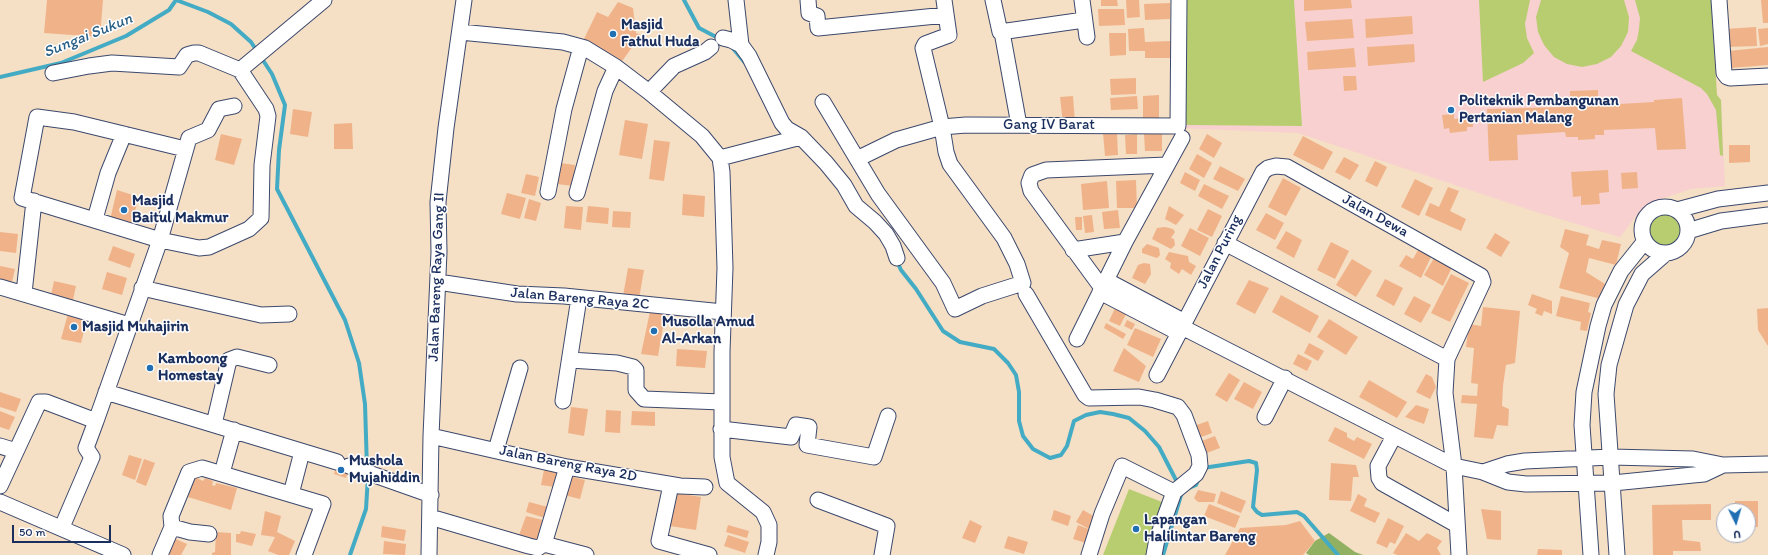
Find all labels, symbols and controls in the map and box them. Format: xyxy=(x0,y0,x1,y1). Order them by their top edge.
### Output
water label: Sungai Sukun xyxy=(41,10,135,62)
place label: Masjid Fathul Huda xyxy=(621,16,699,51)
marker: Masjid Fathul Huda xyxy=(608,29,618,39)
place label: Politeknik Pembangunan Pertanian Malang xyxy=(1459,92,1619,127)
marker: Politeknik Pembangunan Pertanian Malang xyxy=(1446,105,1456,115)
street label: Gang IV Barat xyxy=(1003,116,1095,134)
street label: Jalan Dewa xyxy=(1339,191,1411,241)
place label: Masjid Baitul Makmur xyxy=(132,192,229,227)
street label: Jalan Bareng Raya Gang II xyxy=(425,192,449,362)
marker: Masjid Baitul Makmur xyxy=(119,205,129,215)
street label: Jalan Puring xyxy=(1194,212,1246,292)
street label: Jalan Bareng Raya 2C xyxy=(510,284,650,314)
place label: Musolla Amud Al-Arkan xyxy=(662,313,755,348)
place label: Masjid Muhajirin xyxy=(82,318,189,336)
marker: Masjid Muhajirin xyxy=(69,322,79,332)
marker: Musolla Amud Al-Arkan xyxy=(649,326,659,336)
place label: Kamboong Homestay xyxy=(158,350,227,385)
marker: Kamboong Homestay xyxy=(145,363,155,373)
street label: Jalan Bareng Raya 2D xyxy=(498,442,638,486)
place label: Mushola Mujahiddin xyxy=(349,452,420,487)
marker: Mushola Mujahiddin xyxy=(336,465,346,475)
north arrow xyxy=(1716,503,1756,543)
place label: Lapangan Halilintar Bareng xyxy=(1144,511,1256,546)
scale bar xyxy=(14,517,113,543)
marker: Lapangan Halilintar Bareng xyxy=(1131,524,1141,534)
text: 50 m xyxy=(19,525,45,539)
text: U xyxy=(1733,528,1741,541)

